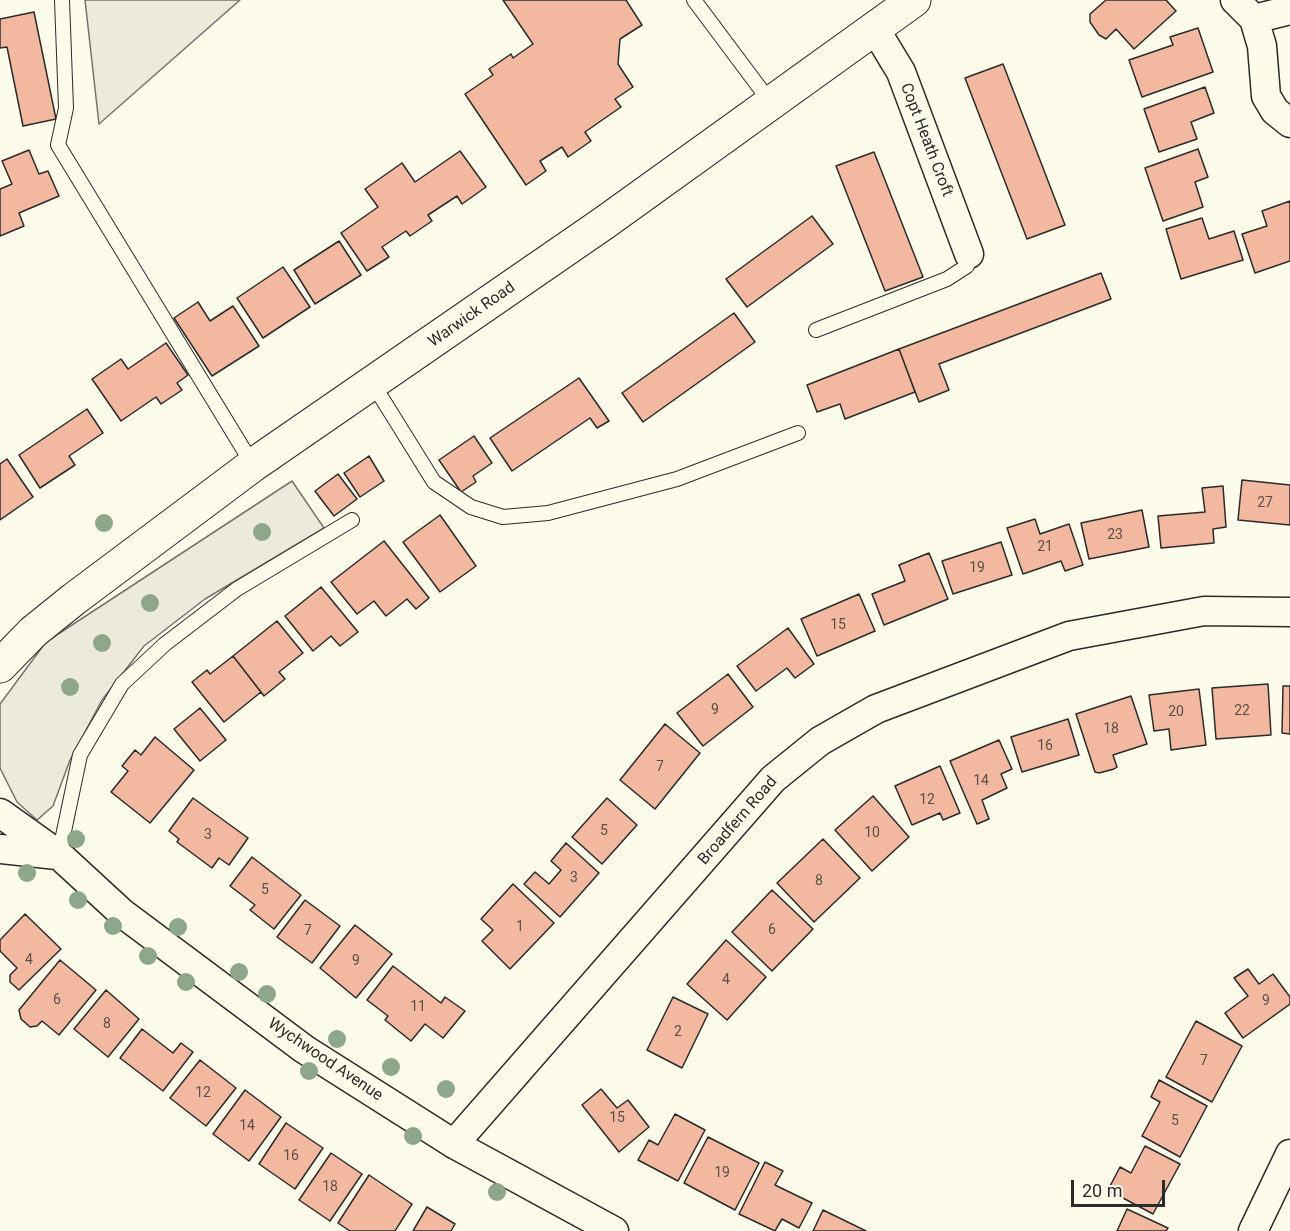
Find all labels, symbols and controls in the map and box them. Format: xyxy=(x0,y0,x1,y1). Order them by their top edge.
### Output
street label: Copt Heath Croft xyxy=(896,81,956,199)
street label: Warwick Road xyxy=(425,278,519,352)
house number: 27 xyxy=(1257,495,1273,511)
house number: 23 xyxy=(1107,527,1123,543)
house number: 21 xyxy=(1037,539,1053,555)
house number: 19 xyxy=(969,560,985,576)
house number: 15 xyxy=(830,617,846,633)
house number: 9 xyxy=(711,702,719,718)
house number: 22 xyxy=(1234,703,1250,719)
house number: 20 xyxy=(1168,704,1184,720)
house number: 18 xyxy=(1103,721,1119,737)
house number: 16 xyxy=(1037,738,1053,754)
house number: 7 xyxy=(656,759,664,775)
street label: Broadfern Road xyxy=(694,773,782,869)
house number: 14 xyxy=(973,773,989,789)
house number: 12 xyxy=(919,792,935,808)
house number: 5 xyxy=(600,823,608,839)
house number: 10 xyxy=(864,825,880,841)
house number: 3 xyxy=(204,827,212,843)
house number: 3 xyxy=(570,870,578,886)
house number: 8 xyxy=(815,873,823,889)
house number: 5 xyxy=(261,882,269,898)
house number: 1 xyxy=(516,919,524,935)
house number: 6 xyxy=(768,922,776,938)
house number: 7 xyxy=(304,923,312,939)
house number: 4 xyxy=(25,952,33,968)
house number: 9 xyxy=(352,953,360,969)
house number: 4 xyxy=(722,972,730,988)
house number: 6 xyxy=(53,992,61,1008)
house number: 9 xyxy=(1262,993,1270,1009)
house number: 11 xyxy=(410,999,426,1015)
street label: Wychwood Avenue xyxy=(264,1014,386,1106)
house number: 8 xyxy=(103,1016,111,1032)
house number: 2 xyxy=(674,1024,682,1040)
house number: 7 xyxy=(1200,1053,1208,1069)
house number: 12 xyxy=(195,1085,211,1101)
house number: 15 xyxy=(609,1110,625,1126)
house number: 5 xyxy=(1171,1113,1179,1129)
house number: 14 xyxy=(239,1118,255,1134)
house number: 16 xyxy=(283,1148,299,1164)
house number: 19 xyxy=(714,1165,730,1181)
scale bar xyxy=(1074,1168,1168,1206)
house number: 18 xyxy=(322,1179,338,1195)
text: 20 m xyxy=(1082,1180,1122,1201)

